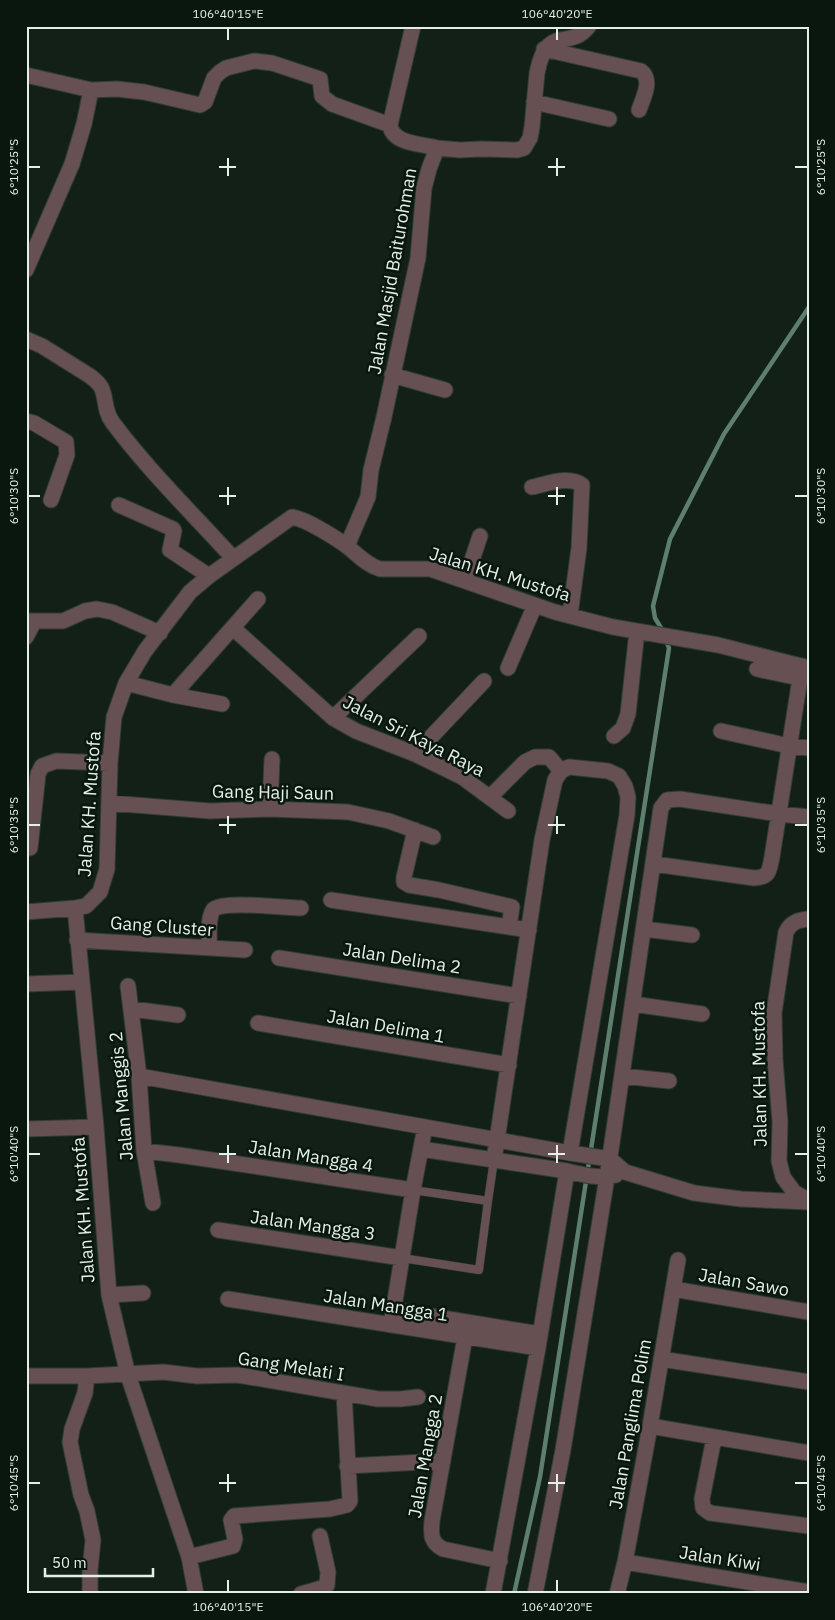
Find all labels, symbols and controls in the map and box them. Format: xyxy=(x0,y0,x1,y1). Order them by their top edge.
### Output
text: 106°40'15"E xyxy=(193,6,263,21)
text: 106°40'20"E xyxy=(522,6,592,21)
text: 6°10'25"S xyxy=(6,139,21,195)
text: 6°10'25"S xyxy=(813,139,828,195)
street label: Jalan Masjid Baiturohman xyxy=(363,166,421,376)
text: 6°10'30"S xyxy=(6,468,21,524)
text: 6°10'30"S xyxy=(813,468,828,524)
street label: Jalan KH. Mustofa xyxy=(427,542,574,606)
street label: Jalan Sri Kaya Raya xyxy=(339,690,489,782)
street label: Jalan KH. Mustofa xyxy=(72,730,106,878)
street label: Gang Haji Saun xyxy=(212,779,334,805)
text: 6°10'35"S xyxy=(6,797,21,853)
text: 6°10'35"S xyxy=(813,797,828,853)
street label: Gang Cluster xyxy=(109,911,215,941)
street label: Jalan Delima 2 xyxy=(341,937,463,979)
street label: Jalan KH. Mustofa xyxy=(746,1000,772,1147)
street label: Jalan Delima 1 xyxy=(325,1004,447,1048)
street label: Jalan Manggis 2 xyxy=(104,1030,138,1162)
text: 6°10'40"S xyxy=(6,1126,21,1182)
text: 6°10'40"S xyxy=(813,1126,828,1182)
street label: Jalan Mangga 4 xyxy=(247,1135,375,1177)
street label: Jalan KH. Mustofa xyxy=(66,1136,100,1284)
street label: Jalan Mangga 3 xyxy=(249,1205,377,1245)
street label: Jalan Sawo xyxy=(697,1263,791,1301)
street label: Jalan Mangga 1 xyxy=(322,1284,450,1326)
street label: Jalan Panglima Polim xyxy=(604,1337,656,1511)
street label: Gang Melati I xyxy=(236,1346,346,1386)
street label: Jalan Mangga 2 xyxy=(403,1392,447,1520)
text: 6°10'45"S xyxy=(6,1455,21,1511)
text: 6°10'45"S xyxy=(813,1455,828,1511)
street label: Jalan Kiwi xyxy=(678,1540,762,1576)
scale bar xyxy=(45,1545,152,1577)
text: 50 m xyxy=(52,1553,87,1572)
text: 106°40'15"E xyxy=(193,1599,263,1614)
text: 106°40'20"E xyxy=(522,1599,592,1614)

